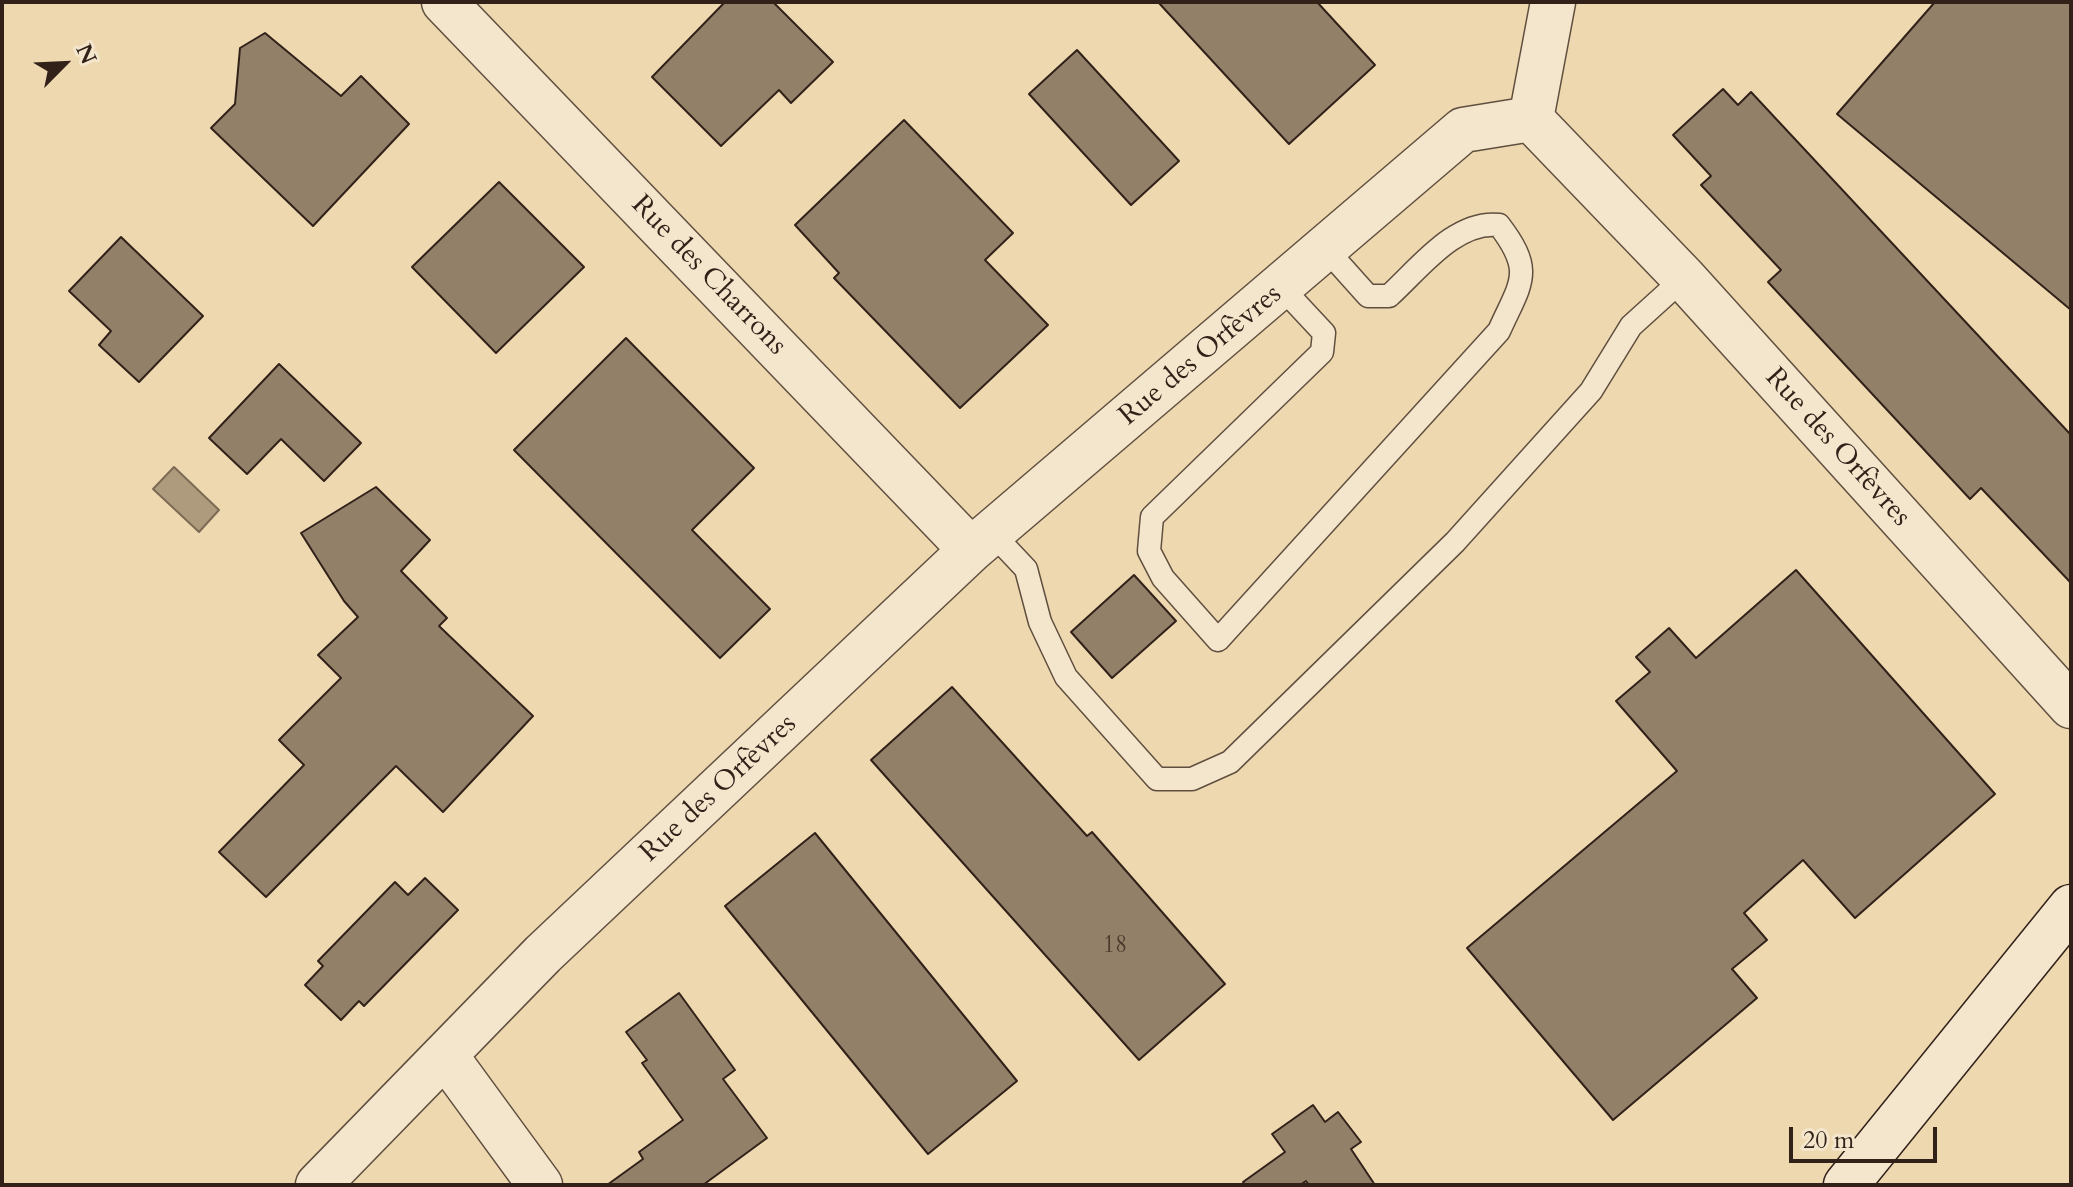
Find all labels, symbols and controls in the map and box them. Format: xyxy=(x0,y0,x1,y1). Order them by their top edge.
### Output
north arrow xyxy=(24,24,104,104)
text: N xyxy=(68,39,104,69)
street label: Rue des Charrons xyxy=(623,189,793,363)
street label: Rue des Orfèvres xyxy=(1113,278,1289,434)
street label: Rue des Orfèvres xyxy=(1757,362,1917,534)
street label: Rue des Orfèvres xyxy=(634,708,804,870)
house number: 18 xyxy=(1103,932,1127,960)
scale bar xyxy=(1793,1111,1941,1161)
text: 20 m xyxy=(1803,1124,1854,1157)

